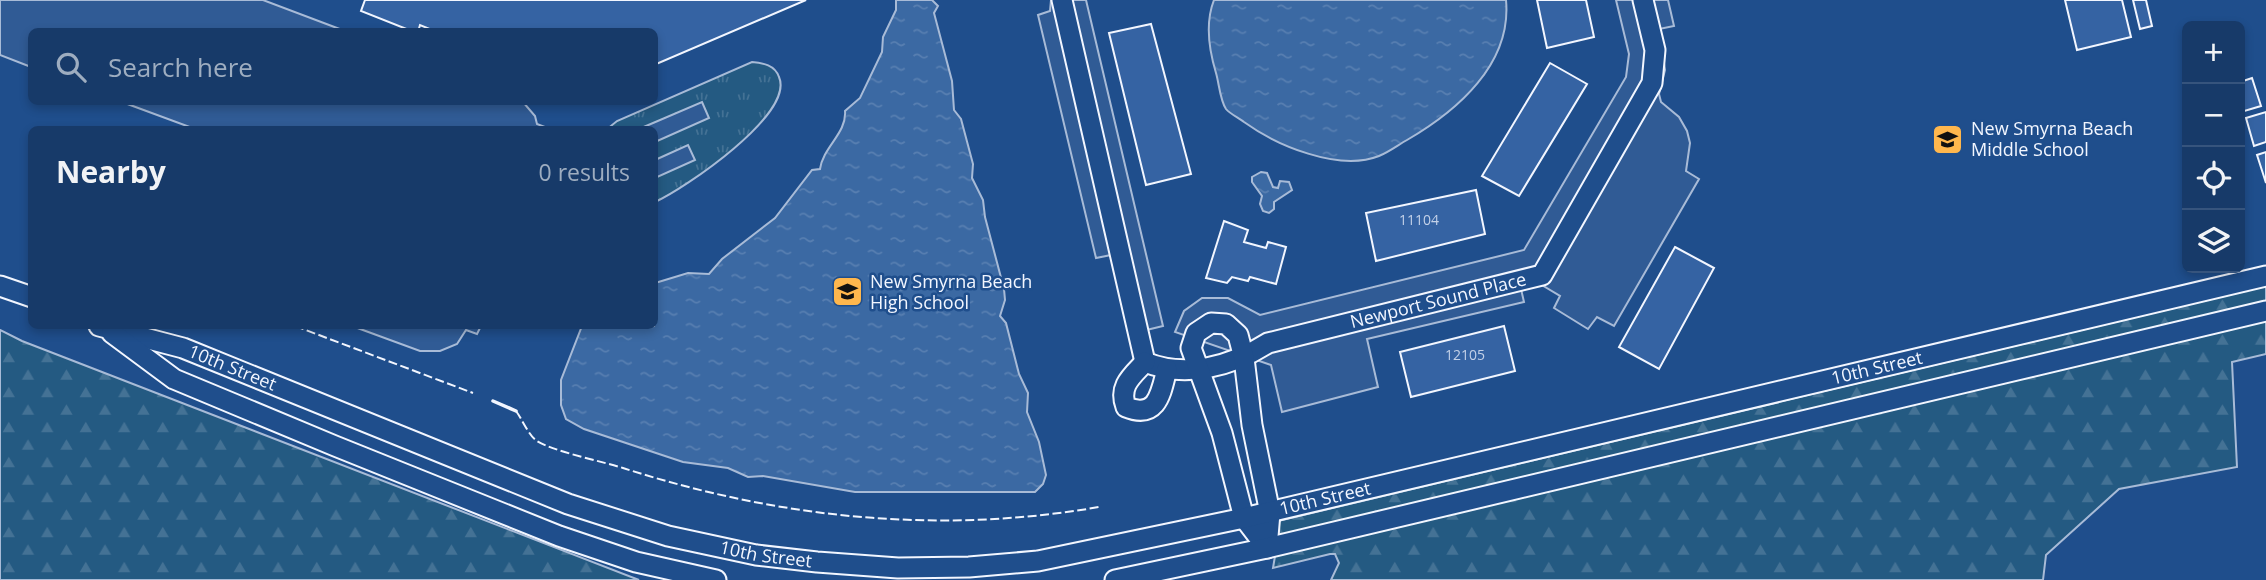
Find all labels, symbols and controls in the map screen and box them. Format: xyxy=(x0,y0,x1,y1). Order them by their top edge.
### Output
map controls xyxy=(2182,21,2245,273)
button: + xyxy=(2182,21,2245,84)
search box xyxy=(28,28,658,105)
icon: search xyxy=(52,48,90,86)
text: Search here xyxy=(108,49,253,85)
button: − xyxy=(2182,84,2245,147)
place label: New Smyrna Beach Middle School xyxy=(1971,116,2133,161)
school or university icon: New Smyrna Beach Middle School xyxy=(1931,122,1965,156)
button: locate xyxy=(2182,147,2245,210)
text: Nearby xyxy=(56,151,166,192)
text: 0 results xyxy=(539,156,630,188)
house number: 11104 xyxy=(1399,210,1439,229)
button: layers xyxy=(2182,210,2245,273)
street label: Newport Sound Place xyxy=(1347,266,1528,333)
place label: New Smyrna Beach High School xyxy=(870,269,1032,314)
school or university icon: New Smyrna Beach High School xyxy=(830,275,864,309)
street label: 10th Street xyxy=(185,338,280,396)
house number: 12105 xyxy=(1445,345,1485,364)
street label: 10th Street xyxy=(1829,345,1925,390)
street label: 10th Street xyxy=(1277,475,1373,520)
street label: 10th Street xyxy=(718,535,813,572)

